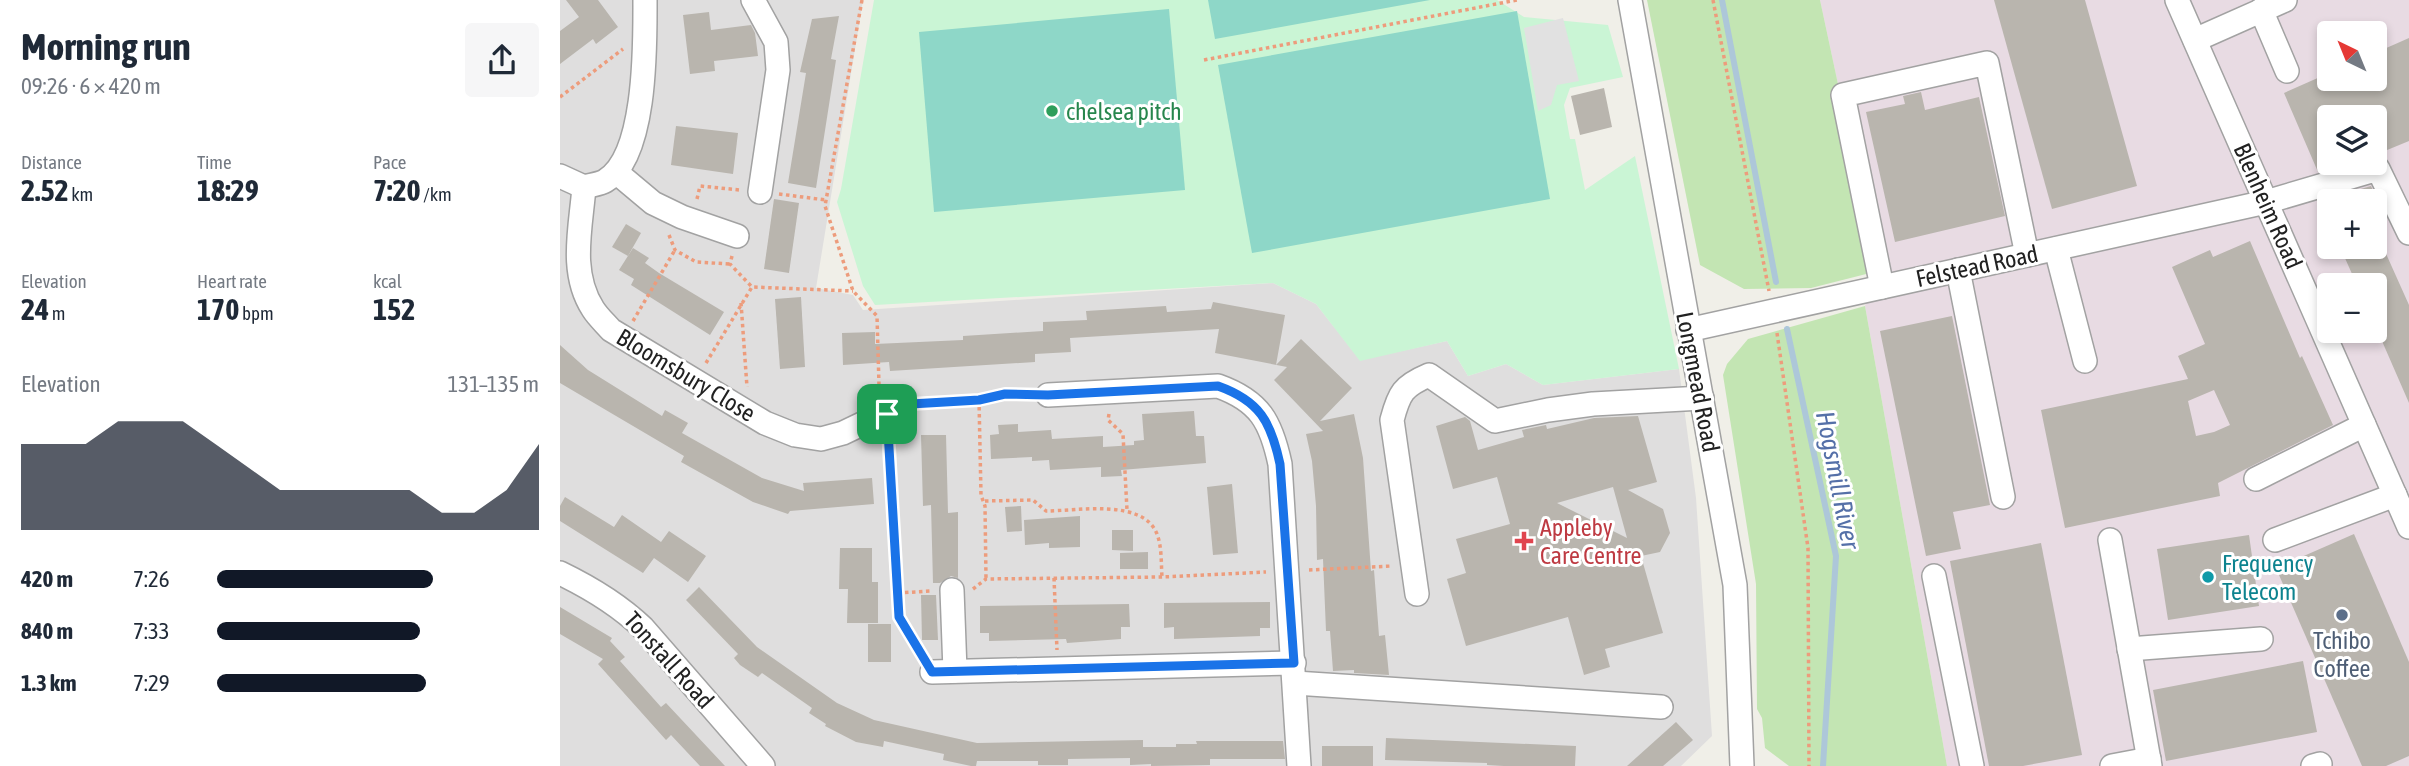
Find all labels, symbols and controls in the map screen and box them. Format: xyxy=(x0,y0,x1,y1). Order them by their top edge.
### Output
north arrow xyxy=(2317,21,2387,91)
map controls xyxy=(2317,21,2387,343)
button: share xyxy=(465,23,539,97)
text: Morning run xyxy=(21,25,191,68)
text: 09:26 · 6 × 420 m xyxy=(21,73,161,99)
place label: chelsea pitch xyxy=(1066,98,1182,125)
marker: chelsea pitch xyxy=(1044,103,1060,119)
button: layers xyxy=(2317,105,2387,175)
street label: Blenheim Road xyxy=(2228,139,2308,273)
text: Distance xyxy=(21,151,82,173)
text: Time xyxy=(197,151,232,173)
text: Pace xyxy=(373,151,406,173)
text: 2.52 xyxy=(21,173,69,207)
text: 18:29 xyxy=(197,173,259,207)
text: 7:20 xyxy=(373,173,421,207)
text: km xyxy=(69,183,93,205)
text: /km xyxy=(421,183,452,205)
button: + xyxy=(2317,189,2387,259)
street label: Felstead Road xyxy=(1913,240,2041,292)
text: Elevation xyxy=(21,270,87,292)
text: Heart rate xyxy=(197,270,267,292)
text: kcal xyxy=(373,270,402,292)
button: − xyxy=(2317,273,2387,343)
text: 24 xyxy=(21,292,49,326)
text: 170 xyxy=(197,292,239,326)
text: 152 xyxy=(373,292,415,326)
text: m xyxy=(49,302,66,324)
text: bpm xyxy=(239,302,274,324)
street label: Longmead Road xyxy=(1671,310,1725,454)
street label: Bloomsbury Close xyxy=(612,323,760,427)
text: Elevation xyxy=(21,371,101,397)
text: 131–135 m xyxy=(448,371,539,397)
pin xyxy=(857,384,917,444)
icon: arrive xyxy=(868,395,906,433)
water label: Hogsmill River xyxy=(1810,409,1866,553)
place label: Appleby Care Centre xyxy=(1540,514,1641,569)
marker: Appleby Care Centre xyxy=(1514,531,1534,551)
place label: Frequency Telecom xyxy=(2222,550,2313,605)
text: 420 m xyxy=(21,566,73,592)
text: 7:26 xyxy=(133,566,170,592)
marker: Frequency Telecom xyxy=(2200,569,2216,585)
street label: Tonstall Road xyxy=(619,606,719,714)
marker: Tchibo Coffee xyxy=(2334,607,2350,623)
text: 840 m xyxy=(21,618,73,644)
text: 7:33 xyxy=(133,618,170,644)
place label: Tchibo Coffee xyxy=(2313,627,2371,682)
text: 1.3 km xyxy=(21,670,77,696)
text: 7:29 xyxy=(133,670,170,696)

